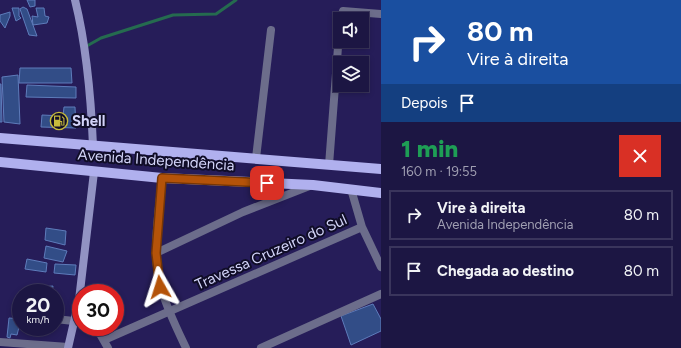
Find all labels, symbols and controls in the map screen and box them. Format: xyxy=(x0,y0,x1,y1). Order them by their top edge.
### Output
map controls xyxy=(333,12,369,92)
button: sound xyxy=(333,12,369,48)
text: 80 m xyxy=(467,14,533,48)
icon: right xyxy=(401,16,453,68)
text: Vire à direita xyxy=(467,48,568,70)
button: layers xyxy=(333,56,369,92)
icon: arrive xyxy=(456,92,478,114)
text: Depois xyxy=(401,94,448,112)
fuel station icon: Shell xyxy=(49,111,69,131)
place label: Shell xyxy=(72,112,105,130)
text: 1 min xyxy=(401,134,458,163)
button: close xyxy=(619,135,661,177)
street label: Avenida Independência xyxy=(77,146,235,174)
text: 160 m · 19:55 xyxy=(401,164,477,179)
pin xyxy=(250,166,284,200)
icon: arrive xyxy=(256,172,278,194)
text: Vire à direita xyxy=(437,199,526,217)
icon: right xyxy=(403,204,425,226)
text: 80 m xyxy=(624,206,659,224)
street label: Travessa Cruzeiro do Sul xyxy=(192,210,350,294)
text: Avenida Independência xyxy=(437,217,573,232)
icon: arrive xyxy=(403,260,425,282)
text: Chegada ao destino xyxy=(437,262,574,280)
text: 80 m xyxy=(624,262,659,280)
position arrow xyxy=(139,266,181,308)
speed limit sign: 30 xyxy=(72,284,124,336)
text: 20 xyxy=(26,293,50,317)
text: km/h xyxy=(27,313,49,326)

